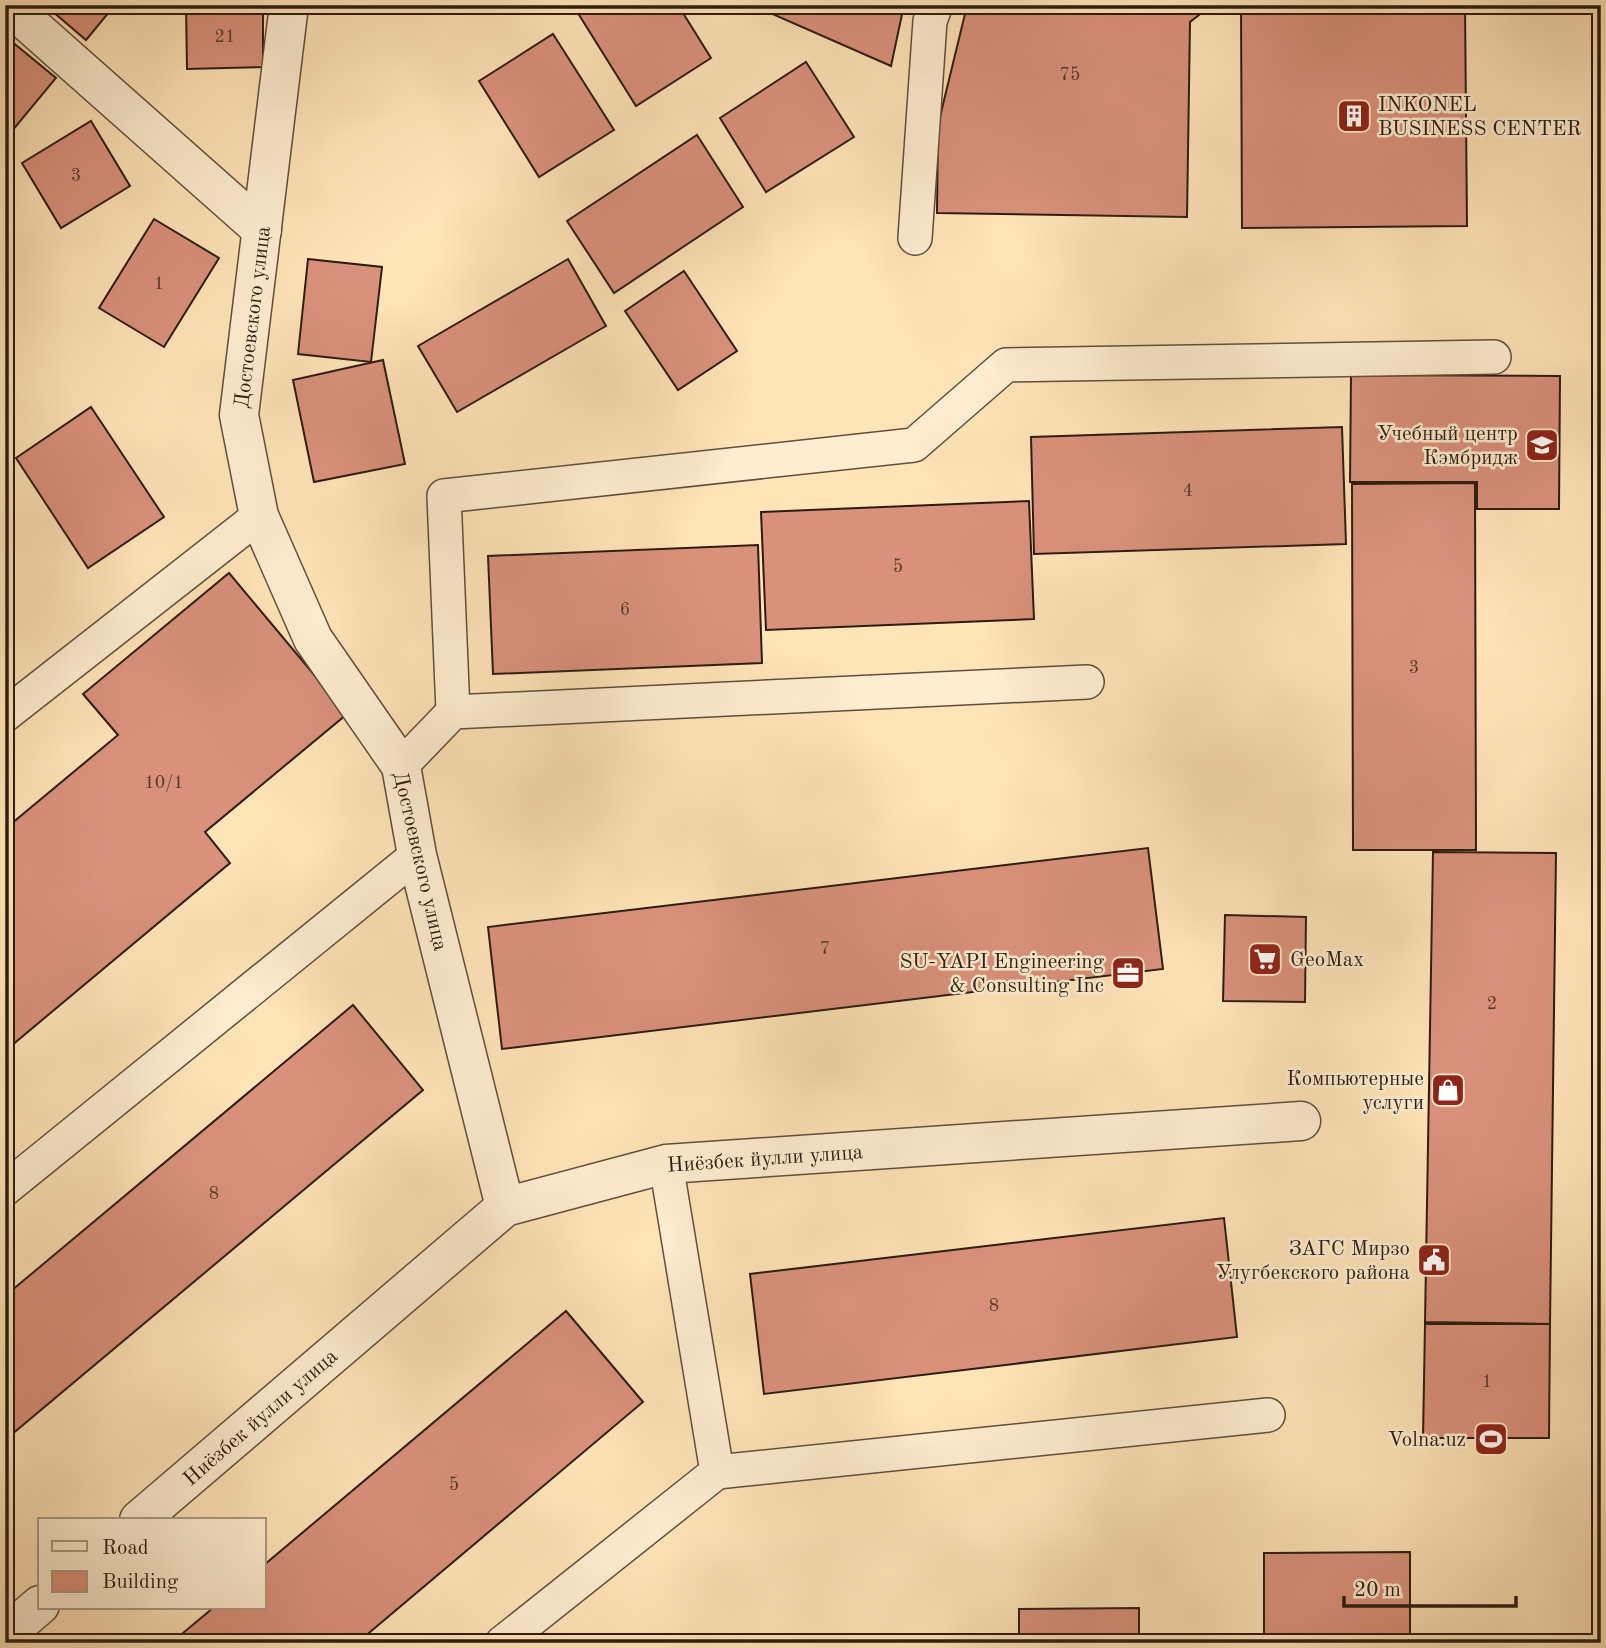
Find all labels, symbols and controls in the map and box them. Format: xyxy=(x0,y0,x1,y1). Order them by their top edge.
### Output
house number: 21 xyxy=(215,28,235,46)
house number: 75 xyxy=(1060,66,1080,84)
place label: INKONEL BUSINESS CENTER xyxy=(1378,95,1582,140)
building icon: INKONEL BUSINESS CENTER xyxy=(1335,97,1373,135)
house number: 3 xyxy=(71,167,81,185)
street label: Достоевского улица xyxy=(232,225,275,409)
house number: 1 xyxy=(154,275,164,293)
place label: Учебный центр Кэмбридж xyxy=(1377,424,1518,469)
school or university icon: Учебный центр Кэмбридж xyxy=(1523,426,1561,464)
house number: 4 xyxy=(1183,482,1193,500)
house number: 5 xyxy=(893,558,903,576)
house number: 6 xyxy=(620,601,630,619)
house number: 3 xyxy=(1409,659,1419,677)
street label: Достоевского улица xyxy=(389,770,450,953)
house number: 10/1 xyxy=(144,774,184,792)
house number: 7 xyxy=(820,940,830,958)
supermarket icon: GeoMax xyxy=(1246,940,1284,978)
place label: GeoMax xyxy=(1290,950,1364,971)
place label: SU-YAPI Engineering & Consulting Inc xyxy=(899,952,1105,997)
office icon: SU-YAPI Engineering & Consulting Inc xyxy=(1109,954,1147,992)
house number: 2 xyxy=(1487,995,1497,1013)
place label: Компьютерные услуги xyxy=(1287,1069,1424,1114)
shop icon: Компьютерные услуги xyxy=(1429,1071,1467,1109)
street label: Ниёзбек йулли улица xyxy=(666,1142,864,1177)
house number: 8 xyxy=(209,1185,219,1203)
place label: ЗАГС Мирзо Улугбекского района xyxy=(1216,1239,1410,1284)
public building icon: ЗАГС Мирзо Улугбекского района xyxy=(1415,1241,1453,1279)
house number: 8 xyxy=(989,1297,999,1315)
street label: Ниёзбек йулли улица xyxy=(180,1346,342,1490)
house number: 1 xyxy=(1482,1373,1492,1391)
sports icon: Volna.uz xyxy=(1472,1420,1510,1458)
place label: Volna.uz xyxy=(1388,1430,1466,1451)
house number: 5 xyxy=(449,1476,459,1494)
legend xyxy=(38,1518,266,1610)
text: Road xyxy=(102,1538,149,1559)
scale bar xyxy=(1344,1564,1515,1608)
text: Building xyxy=(102,1572,179,1593)
text: 20 m xyxy=(1354,1580,1401,1601)

